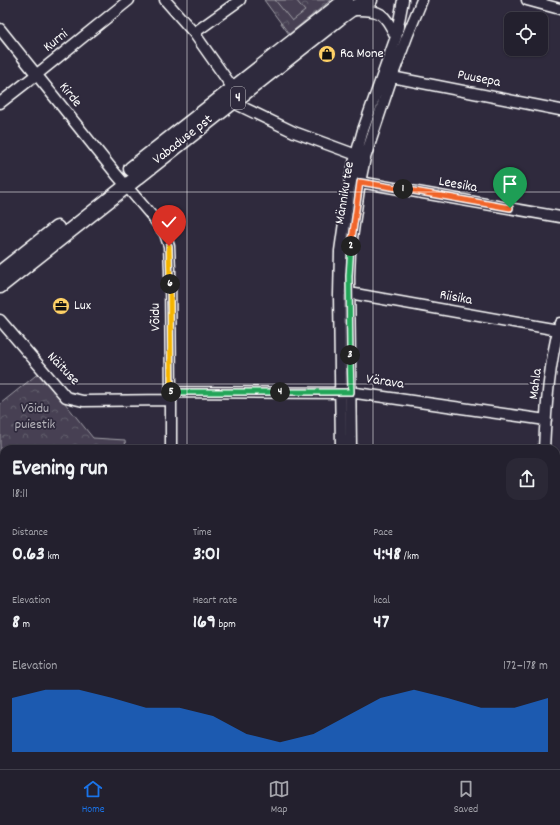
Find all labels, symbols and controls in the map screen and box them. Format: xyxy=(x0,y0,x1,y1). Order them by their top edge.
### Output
map controls xyxy=(504,12,548,56)
button: locate xyxy=(504,12,548,56)
street label: Kurni xyxy=(39,25,73,57)
shop icon: Ra Mone xyxy=(317,44,337,64)
place label: Ra Mone xyxy=(340,44,384,64)
street label: Puusepa xyxy=(456,65,503,93)
street label: Kirde xyxy=(54,78,86,112)
road number: 4 xyxy=(231,87,245,109)
street label: Vabaduse pst xyxy=(149,110,217,170)
street label: Männiku tee xyxy=(330,160,360,226)
pin xyxy=(493,167,527,208)
street label: Leesika xyxy=(437,172,479,198)
icon: arrive xyxy=(499,173,521,195)
pin: 1 xyxy=(393,179,413,199)
text: 1 xyxy=(402,181,404,197)
pin xyxy=(152,205,186,246)
icon: check xyxy=(158,211,180,233)
pin: 2 xyxy=(341,236,361,256)
text: 2 xyxy=(349,238,353,254)
pin: 6 xyxy=(160,274,180,294)
text: 6 xyxy=(167,276,173,292)
street label: Riisika xyxy=(438,285,474,311)
office icon: Lux xyxy=(51,296,71,316)
place label: Lux xyxy=(74,296,91,316)
street label: Võidu xyxy=(146,303,166,331)
pin: 3 xyxy=(340,345,360,365)
text: 3 xyxy=(348,347,352,363)
street label: Näituse xyxy=(42,348,84,390)
street label: Mahla xyxy=(524,367,548,401)
street label: Värava xyxy=(365,369,406,395)
pin: 5 xyxy=(161,382,181,402)
pin: 4 xyxy=(270,382,290,402)
text: 5 xyxy=(168,384,174,400)
text: 4 xyxy=(278,384,282,400)
park label: Võidu puiestik xyxy=(15,399,56,435)
text: Evening run xyxy=(12,454,108,485)
button: share xyxy=(506,458,548,500)
text: 18:11 xyxy=(12,485,28,504)
text: Distance xyxy=(12,525,48,541)
text: Time xyxy=(193,525,211,541)
text: Pace xyxy=(373,525,393,541)
text: 0.63 xyxy=(12,541,45,569)
text: 3:01 xyxy=(193,541,220,569)
text: 4:48 xyxy=(373,541,401,569)
text: km xyxy=(45,549,60,565)
text: /km xyxy=(401,549,419,565)
text: Elevation xyxy=(12,593,50,609)
text: Heart rate xyxy=(193,593,237,609)
text: kcal xyxy=(373,593,390,609)
text: 8 xyxy=(12,609,20,637)
text: 169 xyxy=(193,609,216,637)
text: 47 xyxy=(373,609,389,637)
text: m xyxy=(20,617,30,633)
text: bpm xyxy=(216,617,236,633)
text: Elevation xyxy=(12,657,57,676)
text: 172–178 m xyxy=(503,657,548,676)
tab: Home xyxy=(82,778,105,818)
tab: Map xyxy=(268,778,290,818)
tab: Saved xyxy=(454,778,478,818)

